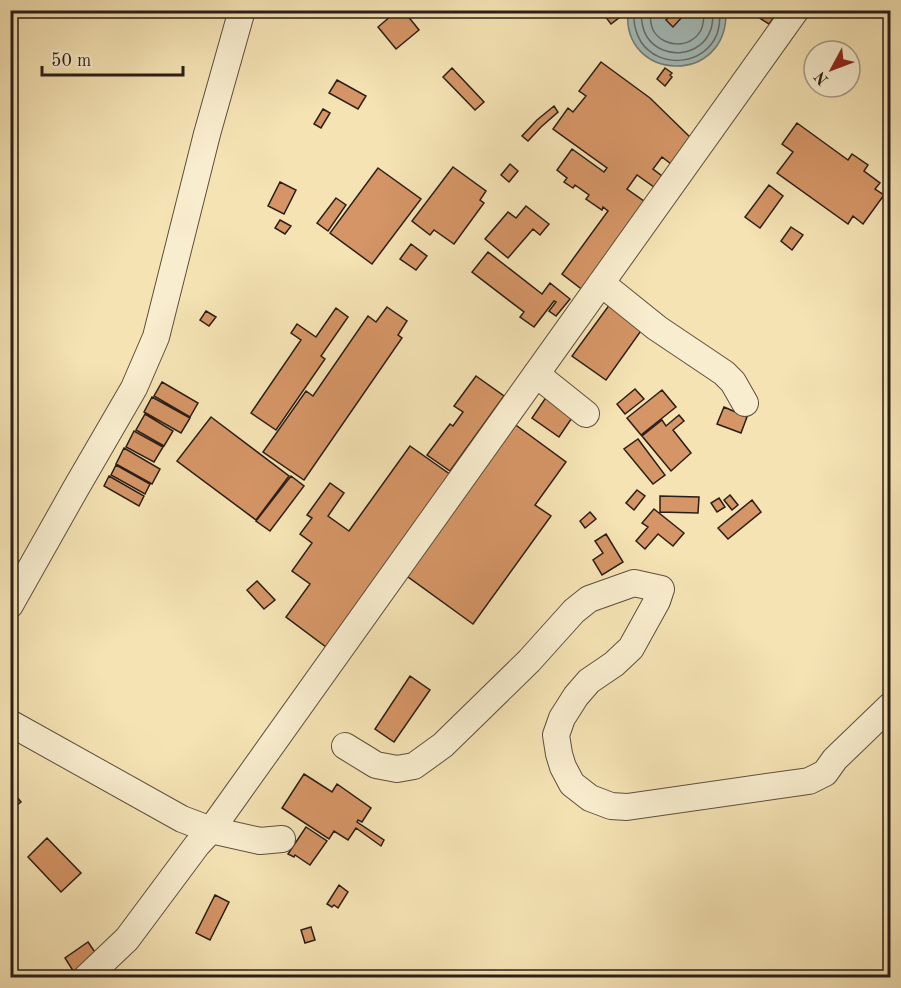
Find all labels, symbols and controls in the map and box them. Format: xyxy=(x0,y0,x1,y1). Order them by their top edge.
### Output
scale bar xyxy=(42,39,183,77)
north arrow xyxy=(802,39,862,99)
text: 50 m xyxy=(51,52,91,70)
text: N xyxy=(812,67,832,87)

